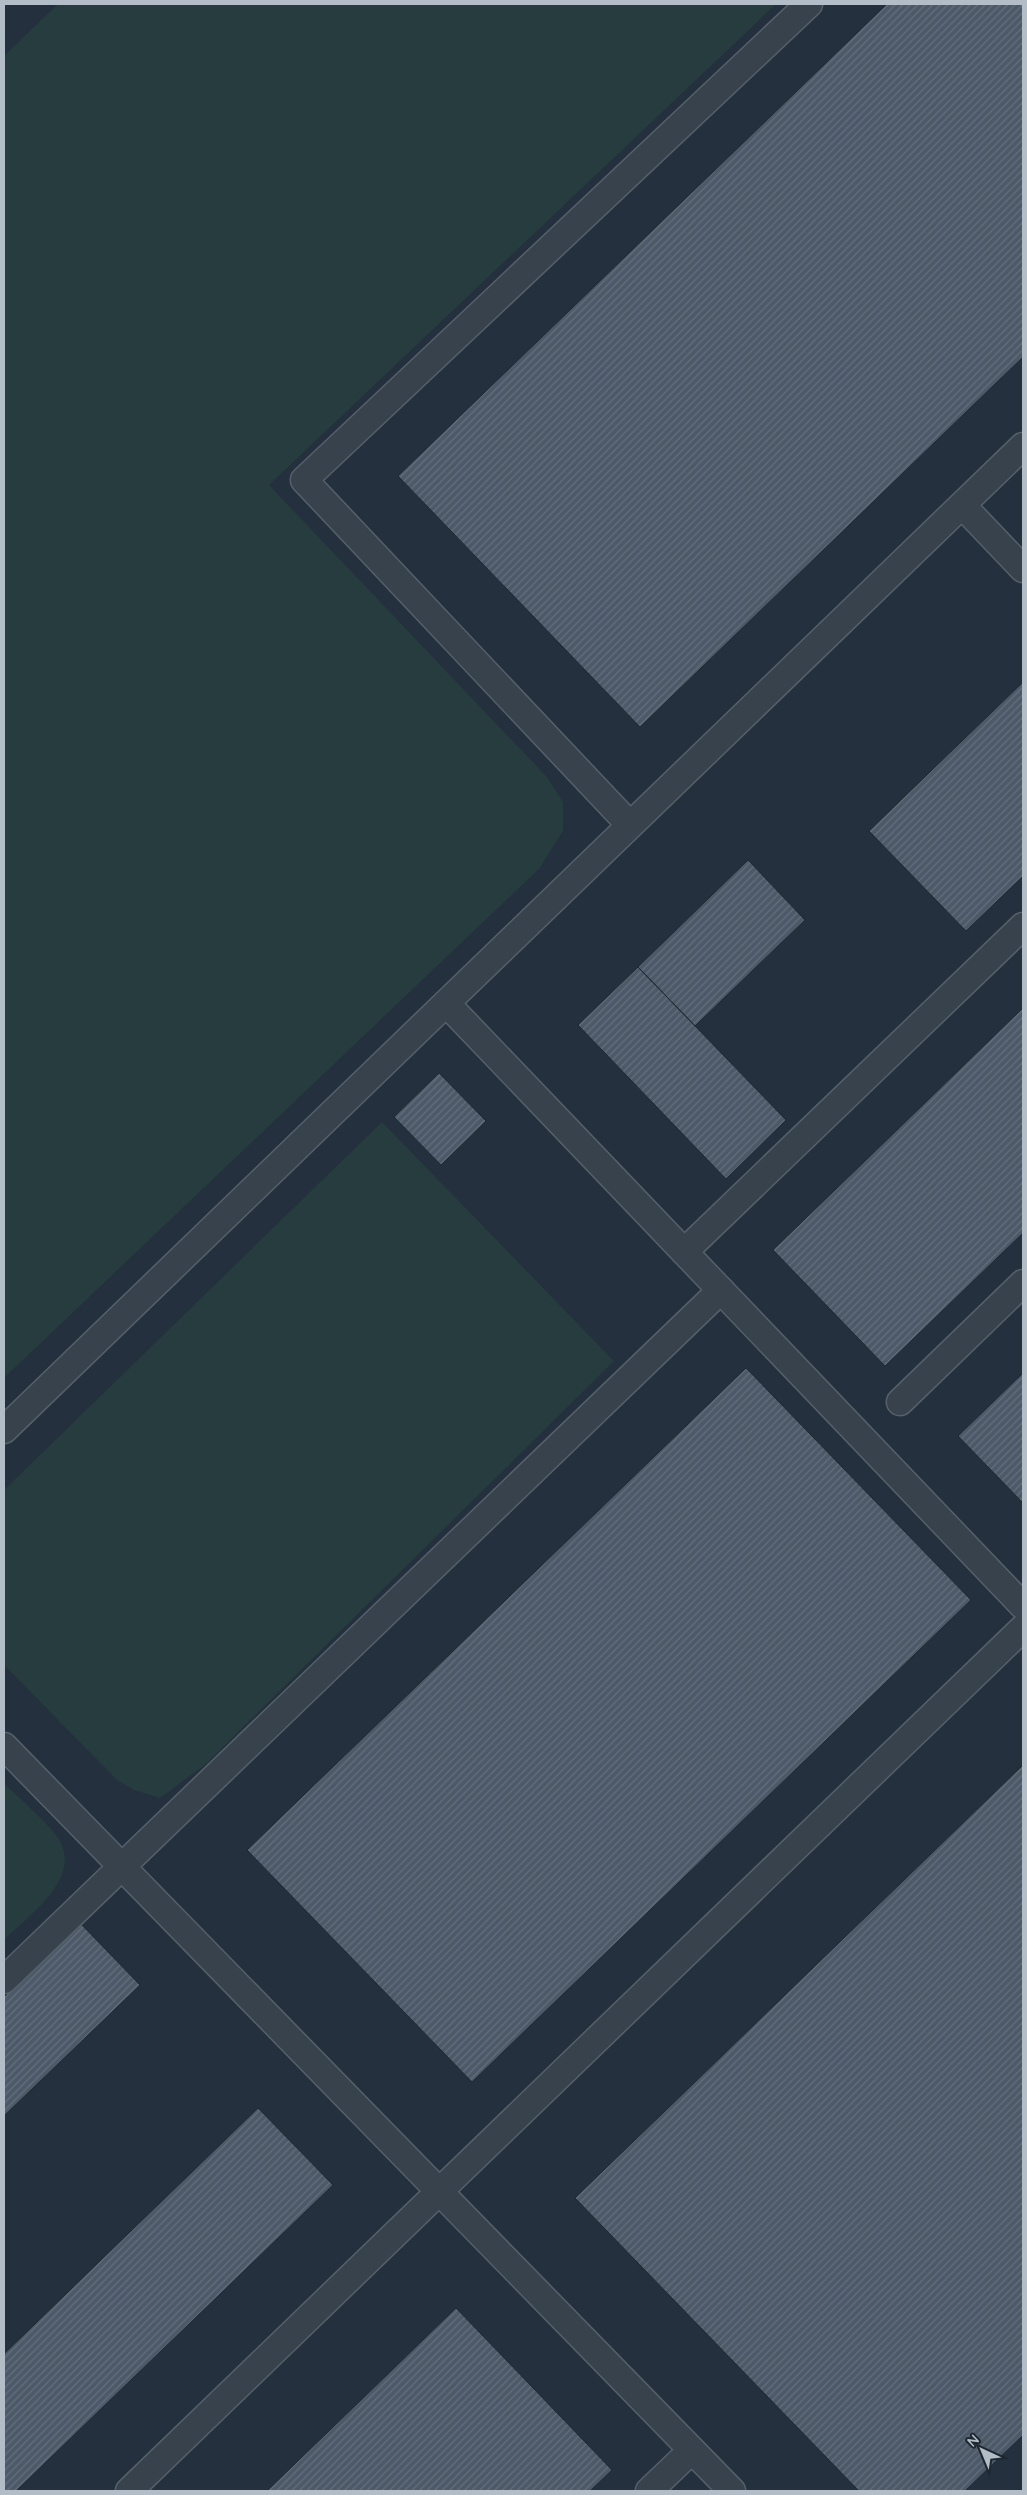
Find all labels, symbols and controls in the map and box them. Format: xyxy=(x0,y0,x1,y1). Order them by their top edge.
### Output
north arrow xyxy=(957,2425,1007,2475)
text: N xyxy=(963,2431,983,2451)

